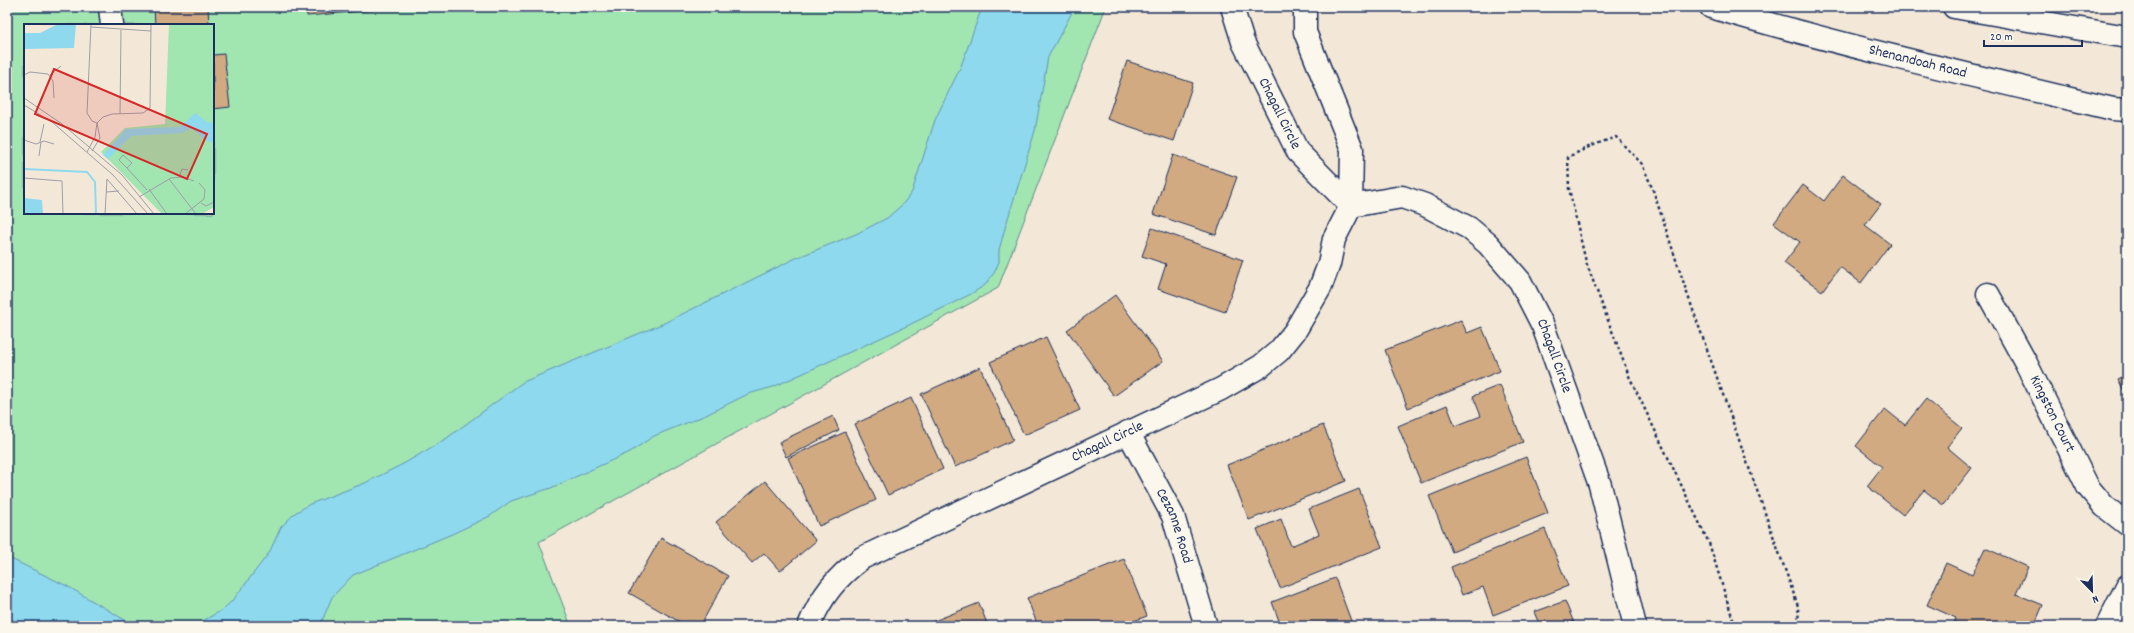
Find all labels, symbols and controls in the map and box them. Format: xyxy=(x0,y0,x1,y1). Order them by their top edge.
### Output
scale bar xyxy=(1984,22,2082,48)
inset map xyxy=(24,24,214,214)
text: 20 m xyxy=(1990,29,2013,46)
street label: Shenandoah Road xyxy=(1866,39,1969,85)
street label: Chagall Circle xyxy=(1252,74,1306,154)
street label: Chagall Circle xyxy=(1530,315,1577,397)
street label: Kingston Court xyxy=(2023,372,2080,457)
street label: Chagall Circle xyxy=(1068,416,1148,469)
street label: Cezanne Road xyxy=(1149,485,1198,566)
north arrow xyxy=(2072,571,2112,611)
text: N xyxy=(2089,590,2101,607)

